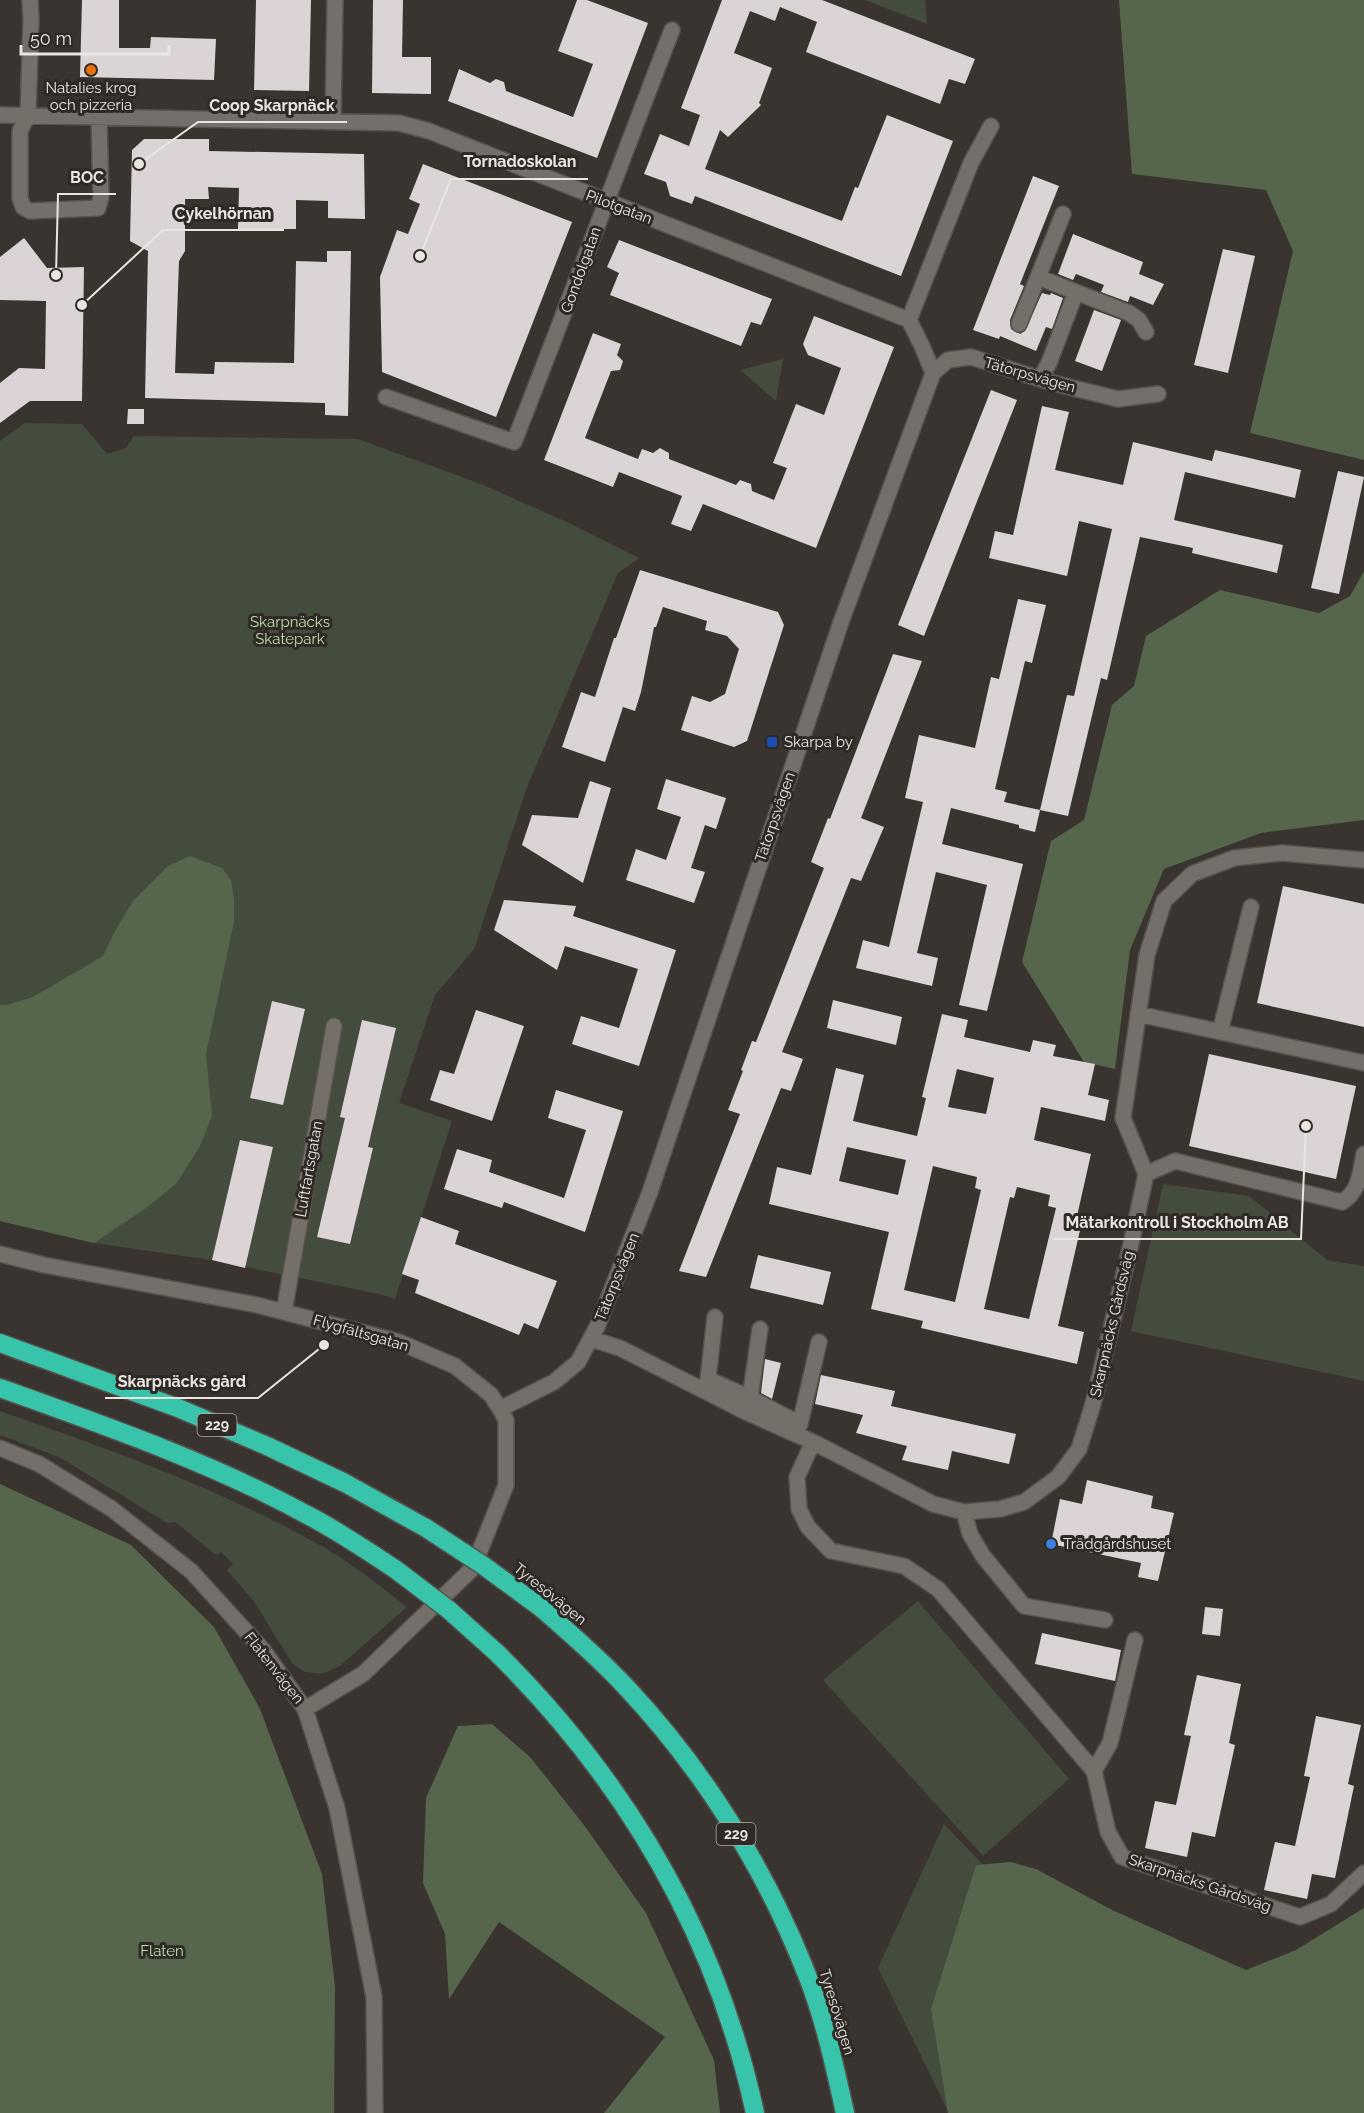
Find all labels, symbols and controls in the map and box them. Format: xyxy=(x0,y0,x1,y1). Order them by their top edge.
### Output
scale bar xyxy=(21,18,170,56)
text: 50 m xyxy=(30,28,72,49)
marker: Natalies krog och pizzeria xyxy=(84,63,98,77)
place label: Natalies krog och pizzeria xyxy=(45,79,137,114)
callout: Coop Skarpnäck xyxy=(198,88,347,122)
text: Coop Skarpnäck xyxy=(209,96,335,115)
callout: Tornadoskolan xyxy=(451,145,588,179)
text: Tornadoskolan xyxy=(463,152,577,171)
callout: BOC xyxy=(58,160,116,194)
text: BOC xyxy=(70,168,104,187)
street label: Pilotgatan xyxy=(583,186,655,228)
callout: Cykelhörnan xyxy=(163,196,284,230)
text: Cykelhörnan xyxy=(175,204,272,223)
street label: Gondolgatan xyxy=(557,225,605,315)
street label: Tätorpsvägen xyxy=(982,353,1078,397)
park label: Skarpnäcks Skatepark xyxy=(250,613,330,648)
place label: Skarpa by xyxy=(784,733,853,751)
marker: Skarpa by xyxy=(765,735,779,749)
street label: Tätorpsvägen xyxy=(751,770,799,864)
street label: Luftfartsgatan xyxy=(292,1119,326,1219)
callout: Mätarkontroll i Stockholm AB xyxy=(1053,1205,1301,1239)
text: Mätarkontroll i Stockholm AB xyxy=(1065,1213,1289,1232)
street label: Tätorpsvägen xyxy=(591,1230,643,1324)
street label: Skarpnäcks Gårdsväg xyxy=(1086,1249,1138,1399)
street label: Flygfältsgatan xyxy=(311,1311,411,1355)
callout: Skarpnäcks gård xyxy=(105,1364,258,1398)
text: Skarpnäcks gård xyxy=(118,1372,246,1391)
road number: 229 xyxy=(198,1414,236,1436)
place label: Trädgårdshuset xyxy=(1063,1535,1171,1553)
marker: Trädgårdshuset xyxy=(1044,1537,1058,1551)
street label: Tyresövägen xyxy=(510,1559,590,1629)
street label: Flatenvägen xyxy=(240,1629,308,1707)
road number: 229 xyxy=(716,1823,756,1845)
street label: Skarpnäcks Gårdsväg xyxy=(1126,1850,1274,1916)
park label: Flaten xyxy=(140,1942,184,1960)
street label: Tyresövägen xyxy=(815,1967,859,2057)

